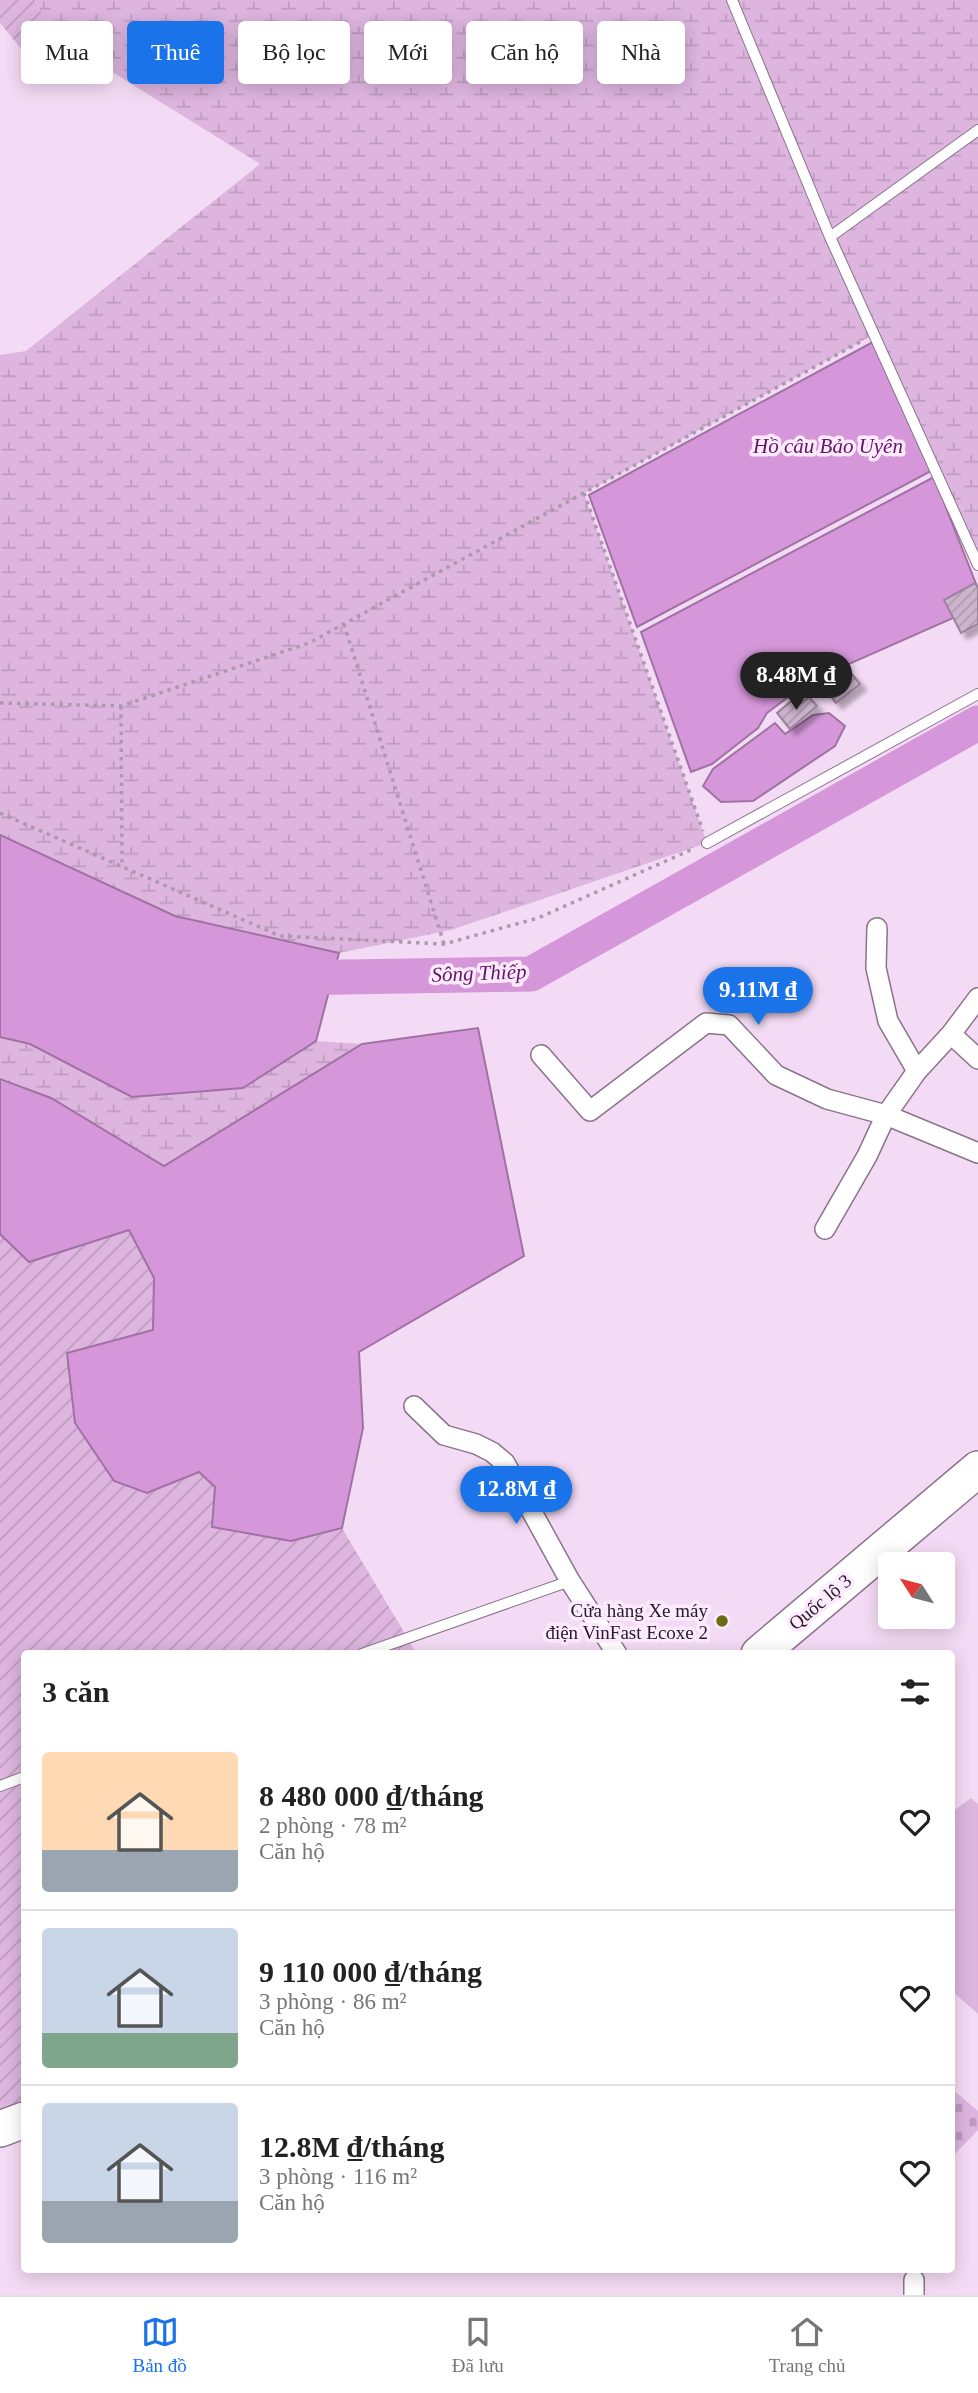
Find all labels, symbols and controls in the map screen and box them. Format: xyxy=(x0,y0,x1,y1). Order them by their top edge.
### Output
chip: Mua xyxy=(21,21,113,84)
chip: Thuê xyxy=(127,21,224,84)
chip: Bộ lọc xyxy=(238,21,350,84)
chip: Mới xyxy=(364,21,452,84)
chip: Căn hộ xyxy=(466,21,583,84)
chip: Nhà xyxy=(597,21,685,84)
water label: Hồ câu Bảo Uyên xyxy=(752,434,903,458)
pin: 8.48M ₫ xyxy=(731,652,861,712)
text: 8.48M ₫ xyxy=(756,662,836,687)
water label: Sông Thiếp xyxy=(431,959,527,987)
pin: 9.11M ₫ xyxy=(693,968,823,1027)
text: 9.11M ₫ xyxy=(719,977,797,1002)
pin: 12.8M ₫ xyxy=(451,1466,581,1526)
text: 12.8M ₫ xyxy=(476,1476,556,1501)
north arrow xyxy=(878,1552,956,1629)
map controls xyxy=(878,1552,955,1629)
street label: Quốc lộ 3 xyxy=(785,1570,855,1634)
place label: Cửa hàng Xe máy điện VinFast Ecoxe 2 xyxy=(545,1600,709,1643)
marker: Cửa hàng Xe máy điện VinFast Ecoxe 2 xyxy=(714,1613,730,1629)
icon: filters xyxy=(896,1673,934,1711)
text: 3 căn xyxy=(42,1675,110,1708)
text: 8 480 000 ₫/tháng xyxy=(259,1779,484,1812)
icon: home xyxy=(98,1780,182,1864)
icon: heart xyxy=(896,1803,934,1841)
text: 2 phòng · 78 m² xyxy=(259,1813,406,1838)
text: Căn hộ xyxy=(259,1839,325,1864)
text: 9 110 000 ₫/tháng xyxy=(259,1955,482,1988)
icon: home xyxy=(98,1956,182,2040)
icon: heart xyxy=(896,1979,934,2017)
text: 3 phòng · 86 m² xyxy=(259,1989,406,2014)
text: Căn hộ xyxy=(259,2015,325,2040)
text: 12.8M ₫/tháng xyxy=(259,2130,444,2163)
icon: home xyxy=(98,2131,182,2215)
icon: heart xyxy=(896,2154,934,2192)
text: 3 phòng · 116 m² xyxy=(259,2164,417,2189)
text: Căn hộ xyxy=(259,2190,325,2215)
tab: Bản đồ xyxy=(132,2313,187,2377)
tab: Đã lưu xyxy=(452,2313,504,2377)
tab: Trang chủ xyxy=(769,2313,846,2377)

